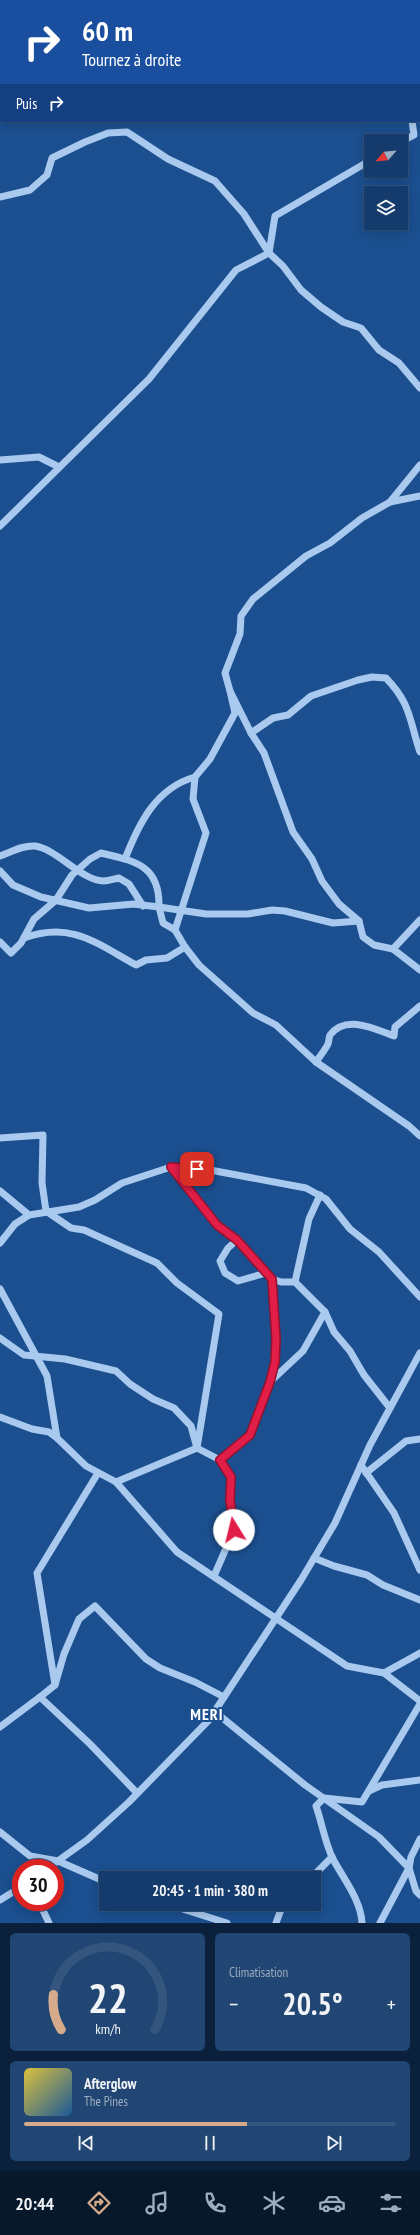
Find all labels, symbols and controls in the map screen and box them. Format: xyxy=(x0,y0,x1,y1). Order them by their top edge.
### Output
text: 60 m xyxy=(82,12,133,49)
icon: right xyxy=(16,16,68,68)
text: Tournez à droite xyxy=(82,48,181,71)
icon: right xyxy=(45,92,67,114)
text: Puis xyxy=(16,94,37,113)
north arrow xyxy=(364,134,408,178)
map controls xyxy=(364,134,408,230)
button: layers xyxy=(364,186,408,230)
pin xyxy=(180,1152,214,1186)
icon: arrive xyxy=(186,1158,208,1180)
position arrow xyxy=(213,1509,255,1551)
district label: MERI xyxy=(190,1704,224,1724)
speed limit sign: 30 xyxy=(12,1859,64,1911)
text: 20:45 · 1 min · 380 m xyxy=(152,1881,268,1900)
text: Climatisation xyxy=(229,1964,288,1981)
text: 22 xyxy=(88,1971,127,2024)
text: 20.5° xyxy=(282,1984,343,2023)
text: − xyxy=(229,1990,238,2018)
text: + xyxy=(387,1990,396,2018)
text: km/h xyxy=(95,2019,120,2038)
text: Afterglow xyxy=(84,2074,136,2093)
text: The Pines xyxy=(84,2093,128,2110)
icon: previous xyxy=(75,2132,97,2154)
icon: pause xyxy=(199,2132,221,2154)
icon: next xyxy=(323,2132,345,2154)
icon: directions xyxy=(85,2189,113,2217)
icon: music xyxy=(143,2189,171,2217)
icon: phone xyxy=(201,2189,229,2217)
icon: climate xyxy=(260,2189,288,2217)
icon: car xyxy=(318,2189,346,2217)
icon: filters xyxy=(377,2189,405,2217)
text: 20:44 xyxy=(15,2192,54,2215)

